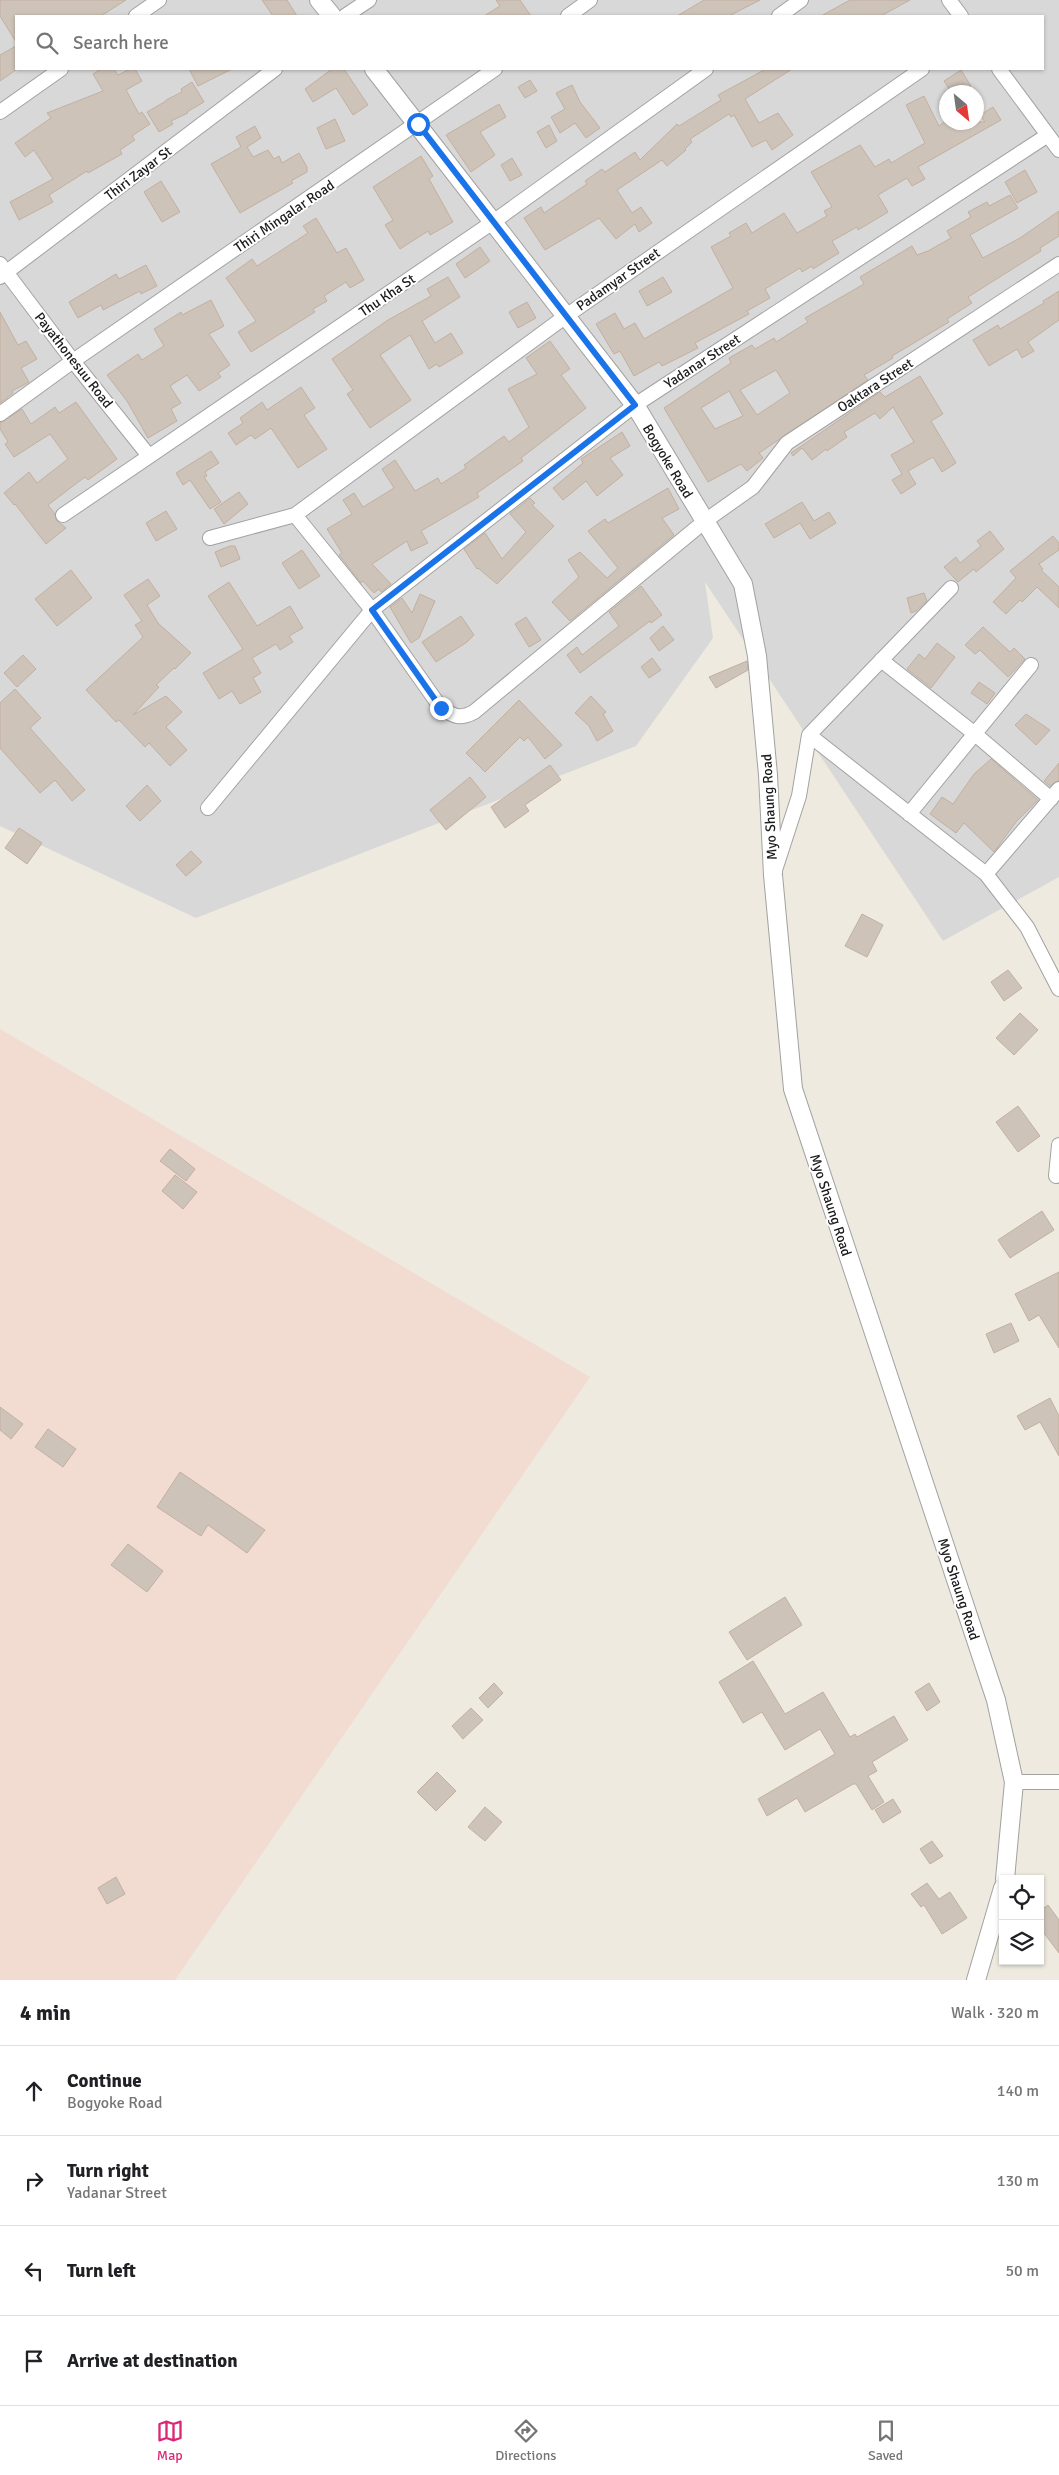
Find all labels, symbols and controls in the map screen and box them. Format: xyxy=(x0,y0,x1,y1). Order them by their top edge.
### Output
search box xyxy=(15,15,1044,70)
icon: search xyxy=(33,29,61,57)
text: Search here xyxy=(73,31,169,55)
north arrow xyxy=(939,85,984,130)
route start xyxy=(407,113,430,136)
street label: Thiri Zayar St xyxy=(101,143,175,204)
street label: Thiri Mingalar Road xyxy=(231,177,338,256)
street label: Padamyar Street xyxy=(573,244,664,315)
street label: Thu Kha St xyxy=(356,270,419,320)
street label: Payathonesuu Road xyxy=(31,309,116,412)
street label: Yadanar Street xyxy=(661,330,744,392)
street label: Oaktara Street xyxy=(834,355,916,416)
street label: Bogyoke Road xyxy=(639,421,696,501)
route end xyxy=(430,697,453,720)
street label: Myo Shaung Road xyxy=(758,753,781,860)
street label: Myo Shaung Road xyxy=(806,1152,855,1258)
street label: Myo Shaung Road xyxy=(934,1536,983,1642)
map controls xyxy=(999,1875,1044,1965)
button: locate xyxy=(999,1875,1044,1920)
button: layers xyxy=(999,1920,1044,1965)
text: 4 min xyxy=(20,2000,71,2026)
text: Walk · 320 m xyxy=(951,2003,1039,2023)
text: Continue xyxy=(67,2069,142,2093)
icon: ahead xyxy=(20,2077,48,2105)
text: 140 m xyxy=(997,2081,1039,2101)
text: Bogyoke Road xyxy=(67,2093,163,2113)
text: Turn right xyxy=(67,2159,149,2183)
icon: right xyxy=(20,2167,48,2195)
text: 130 m xyxy=(997,2171,1039,2191)
text: Yadanar Street xyxy=(67,2183,167,2203)
icon: left xyxy=(20,2257,48,2285)
text: Turn left xyxy=(67,2259,136,2283)
text: 50 m xyxy=(1005,2261,1039,2281)
icon: arrive xyxy=(20,2347,48,2375)
text: Arrive at destination xyxy=(67,2349,238,2373)
tab: Map xyxy=(156,2417,184,2464)
tab: Directions xyxy=(495,2417,556,2464)
tab: Saved xyxy=(868,2417,903,2464)

